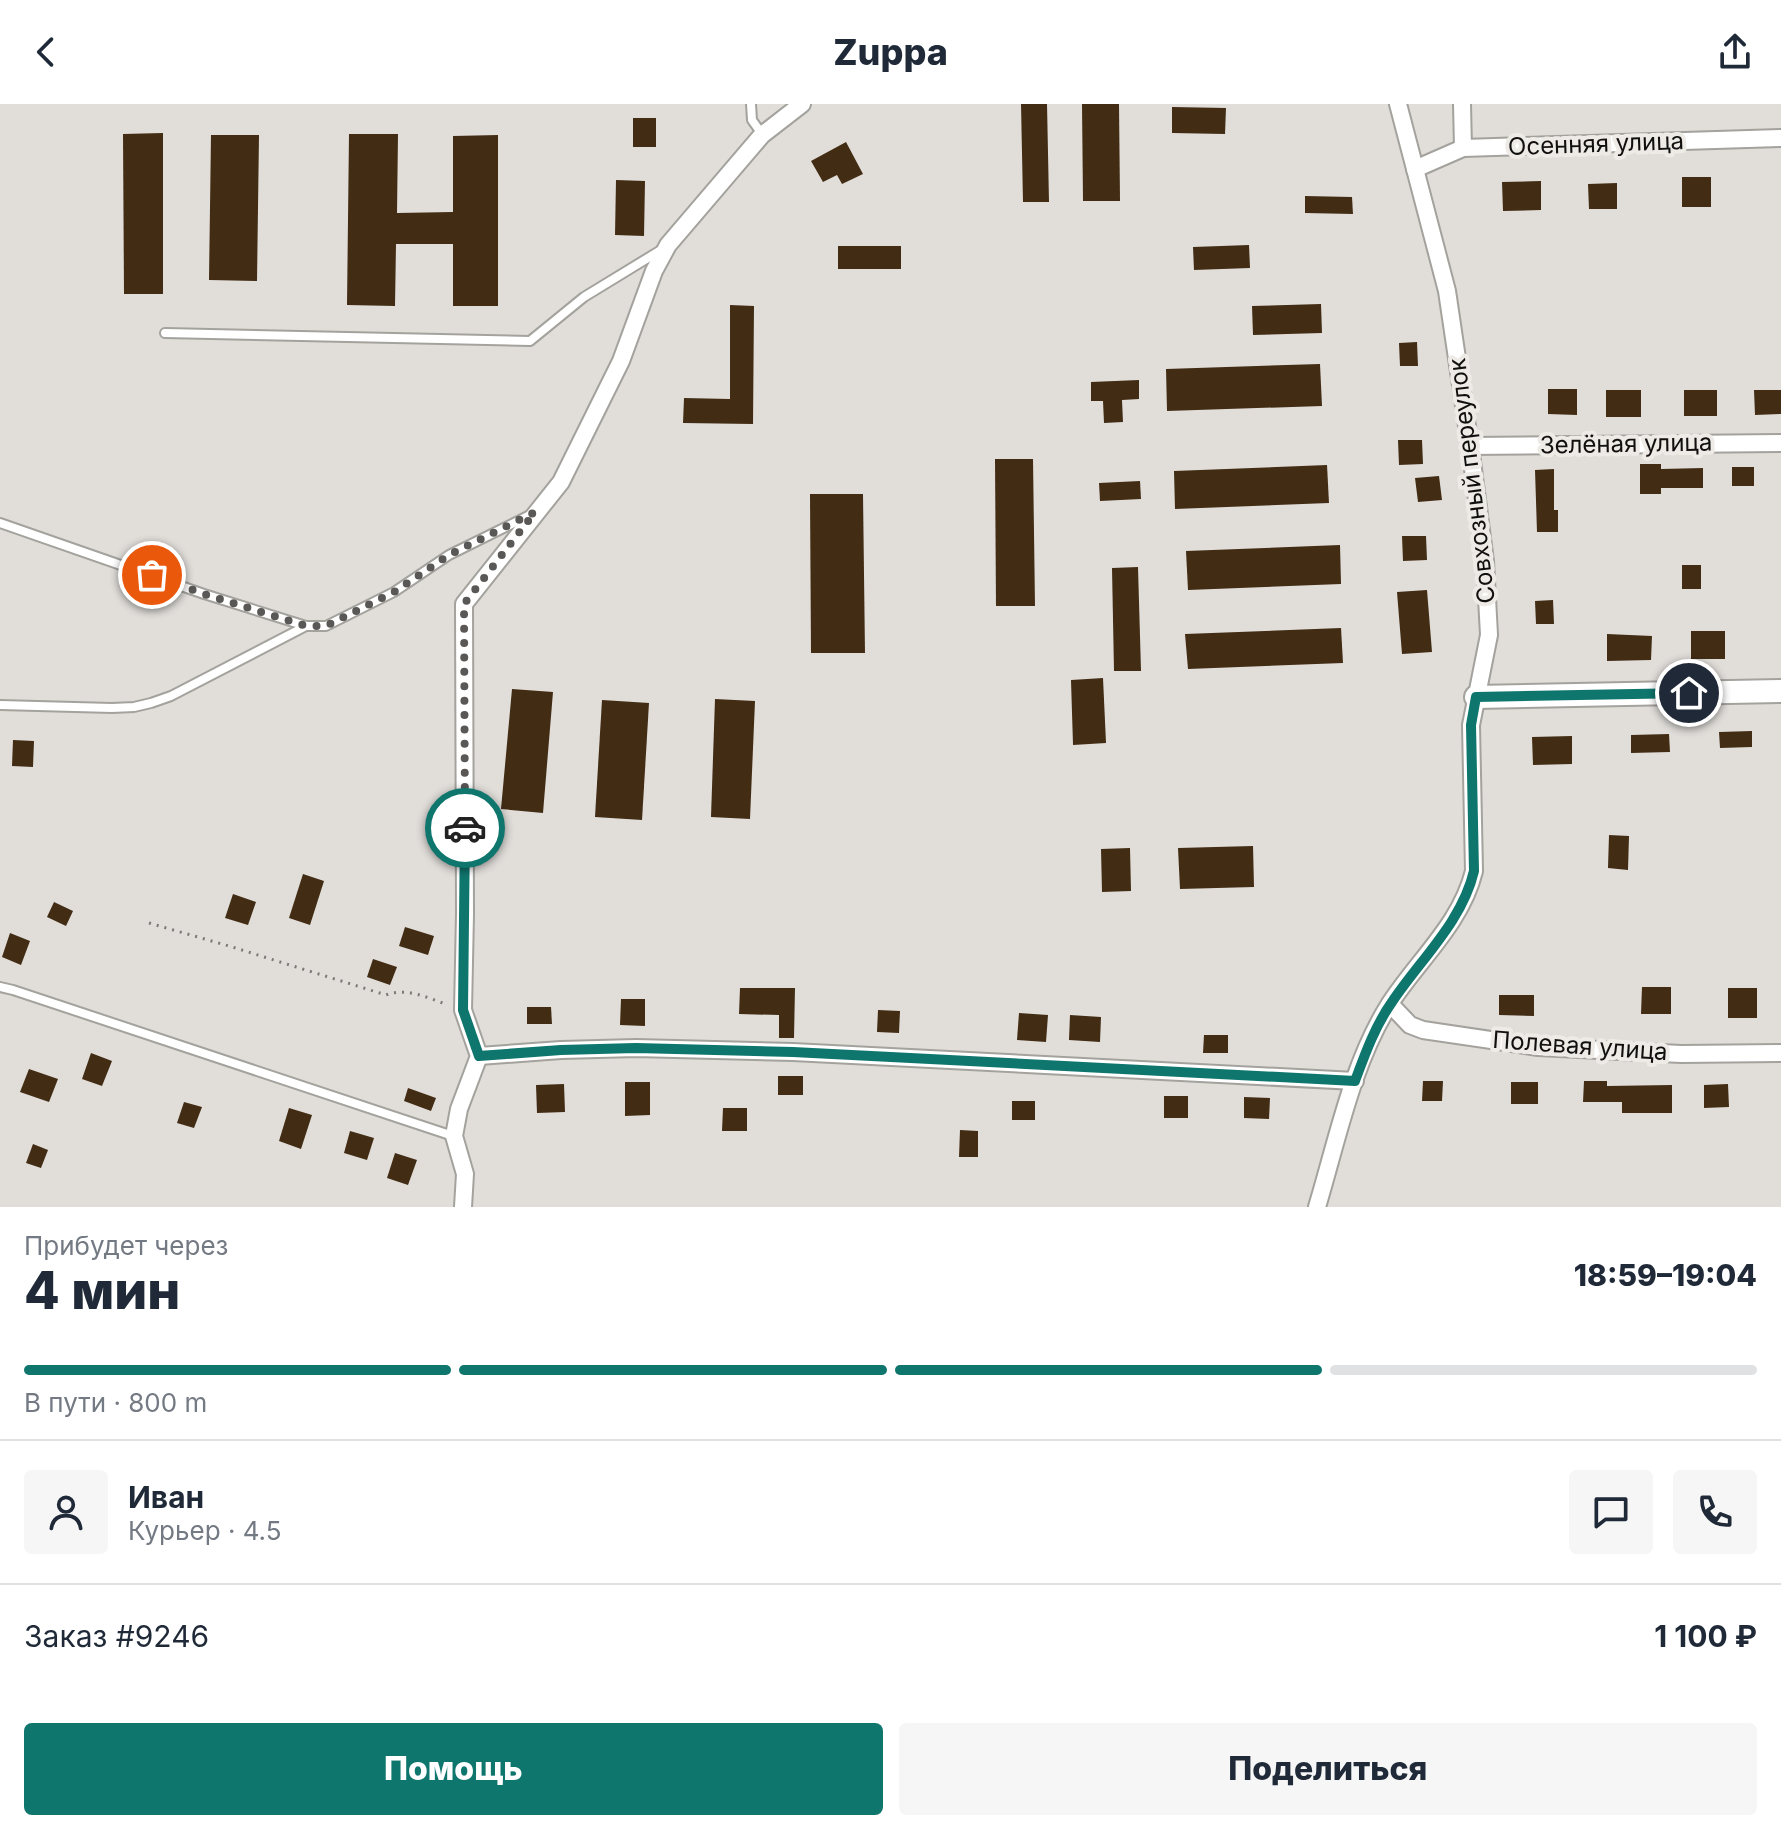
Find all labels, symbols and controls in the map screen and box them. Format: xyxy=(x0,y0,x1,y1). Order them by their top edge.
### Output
icon: back xyxy=(24,30,68,74)
text: Zuppa xyxy=(833,30,948,74)
icon: share xyxy=(1713,30,1757,74)
street label: Осенняя улица xyxy=(1508,126,1684,161)
street label: Совхозный переулок xyxy=(1442,357,1501,605)
street label: Зелёная улица xyxy=(1539,427,1713,460)
pin xyxy=(118,541,186,609)
icon: bag xyxy=(130,553,174,597)
pin xyxy=(1655,659,1723,727)
icon: home xyxy=(1667,671,1711,715)
courier xyxy=(425,788,505,868)
icon: car xyxy=(443,806,487,850)
street label: Полевая улица xyxy=(1492,1025,1668,1066)
text: Прибудет через xyxy=(24,1230,228,1261)
text: 18:59–19:04 xyxy=(1574,1257,1757,1293)
text: 4 мин xyxy=(24,1259,180,1322)
text: В пути · 800 m xyxy=(24,1387,207,1418)
button: person xyxy=(24,1470,108,1554)
button: chat xyxy=(1569,1470,1653,1554)
button: phone xyxy=(1673,1470,1757,1554)
text: Иван xyxy=(128,1479,204,1515)
text: Курьер · 4.5 xyxy=(128,1515,282,1546)
text: Заказ #9246 xyxy=(24,1618,209,1654)
text: 1 100 ₽ xyxy=(1654,1618,1757,1654)
button: Помощь xyxy=(24,1723,883,1815)
button: Поделиться xyxy=(899,1723,1757,1815)

